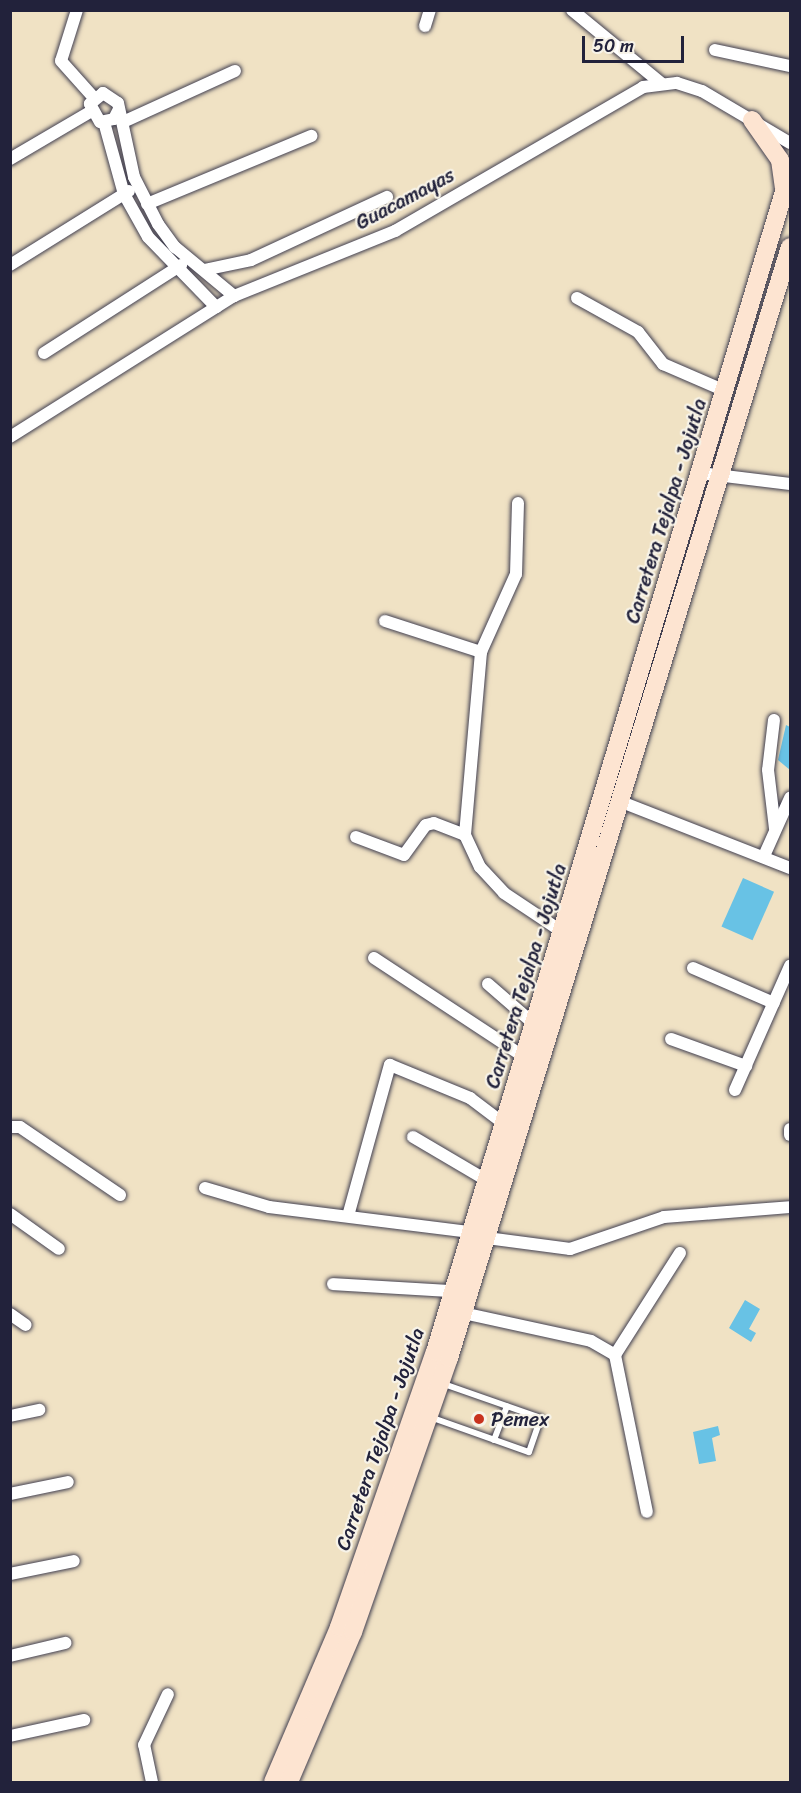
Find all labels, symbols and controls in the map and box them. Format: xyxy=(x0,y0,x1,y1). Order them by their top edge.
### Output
scale bar xyxy=(585,24,687,62)
text: 50 m xyxy=(593,30,634,62)
street label: Guacamayas xyxy=(352,163,458,235)
street label: Carretera Tejalpa - Jojutla xyxy=(620,396,712,626)
street label: Carretera Tejalpa - Jojutla xyxy=(480,861,572,1091)
street label: Carretera Tejalpa - Jojutla xyxy=(331,1325,429,1553)
place label: Pemex xyxy=(491,1407,549,1431)
marker: Pemex xyxy=(472,1412,486,1426)

